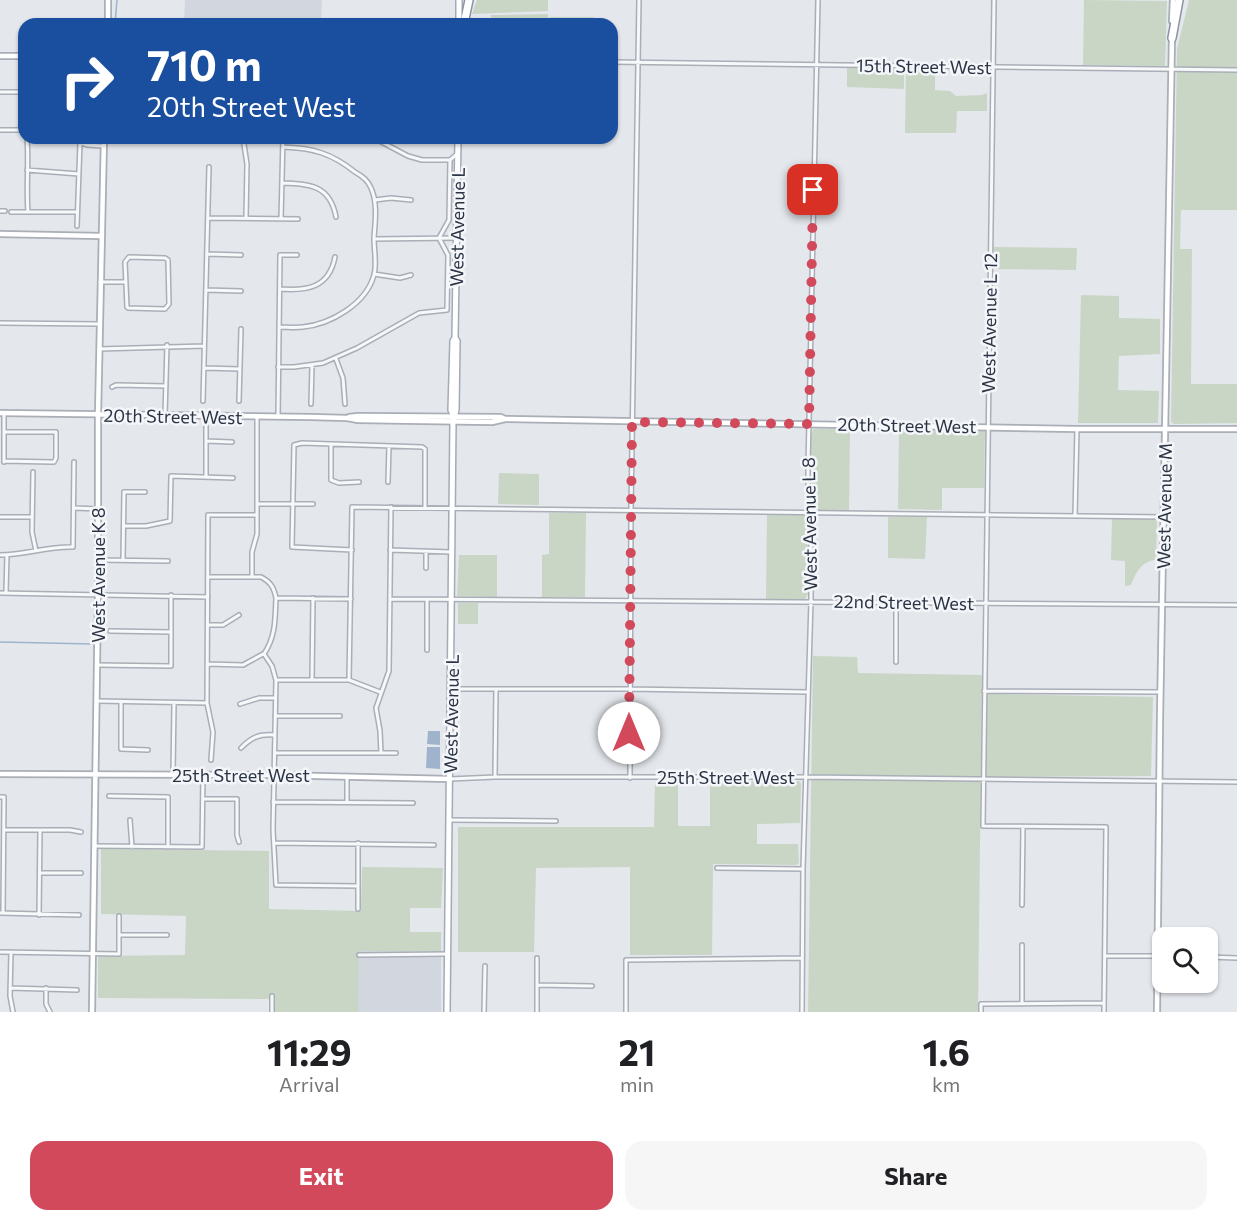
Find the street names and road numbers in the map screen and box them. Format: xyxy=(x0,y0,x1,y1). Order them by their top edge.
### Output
street label: 15th Street West xyxy=(856,54,992,78)
street label: West Avenue L xyxy=(445,167,469,287)
street label: West Avenue L 12 xyxy=(977,253,1001,393)
street label: 20th Street West xyxy=(103,404,243,428)
street label: 20th Street West xyxy=(837,413,977,437)
street label: West Avenue M xyxy=(1152,443,1176,569)
street label: West Avenue L 8 xyxy=(797,457,821,591)
street label: West Avenue K 8 xyxy=(87,507,109,643)
street label: 22nd Street West xyxy=(834,590,974,614)
street label: West Avenue L xyxy=(439,654,463,774)
street label: 25th Street West xyxy=(172,764,310,786)
street label: 25th Street West xyxy=(657,766,795,788)

